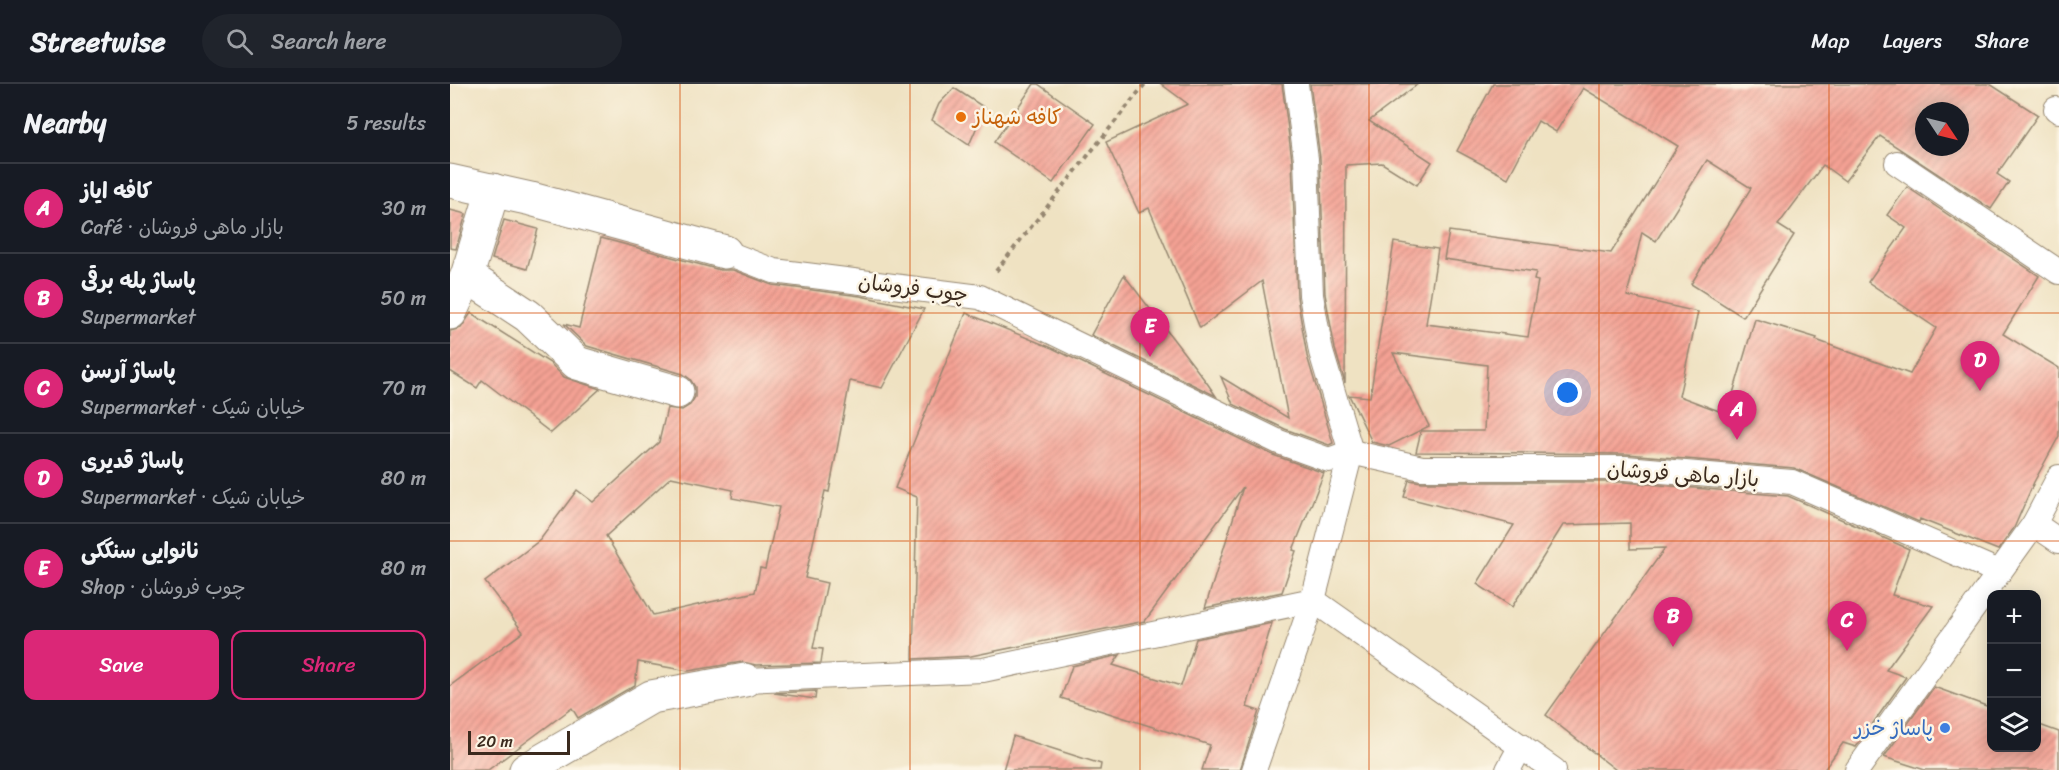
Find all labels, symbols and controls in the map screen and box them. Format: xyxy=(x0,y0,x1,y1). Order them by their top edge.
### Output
search box xyxy=(202,14,622,68)
text: Streetwise xyxy=(30,17,166,66)
text: Search here xyxy=(271,22,387,61)
text: Map xyxy=(1811,22,1850,60)
text: Layers xyxy=(1883,22,1942,60)
text: Share xyxy=(1975,22,2029,60)
icon: search xyxy=(223,25,256,58)
place label: کافه شهناز xyxy=(971,98,1061,136)
text: Nearby xyxy=(24,100,106,146)
north arrow xyxy=(1915,102,1969,156)
text: 5 results xyxy=(347,106,426,141)
marker: کافه شهناز xyxy=(954,110,968,124)
text: کافه ایاز xyxy=(81,171,152,210)
text: A xyxy=(37,191,50,226)
text: 30 m xyxy=(382,191,426,226)
text: Café · بازار ماهی فروشان xyxy=(81,210,284,245)
text: پاساژ پله برقی xyxy=(81,261,196,300)
street label: چوب فروشان xyxy=(856,262,970,314)
text: B xyxy=(37,281,50,316)
text: 50 m xyxy=(381,281,426,316)
text: Supermarket xyxy=(81,300,196,335)
pin: E xyxy=(1130,308,1170,357)
pin: D xyxy=(1960,342,2000,391)
text: پاساژ آرسن xyxy=(81,351,176,390)
text: C xyxy=(37,371,50,406)
text: 70 m xyxy=(381,371,426,406)
your location xyxy=(1553,378,1582,407)
text: Supermarket · خیابان شیک xyxy=(81,390,305,425)
pin: A xyxy=(1718,390,1756,440)
text: پاساژ قدیری xyxy=(81,441,184,480)
street label: بازار ماهی فروشان xyxy=(1606,450,1760,498)
text: D xyxy=(38,461,49,496)
text: 80 m xyxy=(381,461,426,496)
text: Supermarket · خیابان شیک xyxy=(81,480,305,515)
text: نانوایی سنگکی xyxy=(81,531,200,570)
text: E xyxy=(38,551,49,586)
text: 80 m xyxy=(381,551,426,586)
text: Shop · چوب فروشان xyxy=(81,570,246,605)
map controls xyxy=(1987,590,2041,752)
button: + xyxy=(1987,590,2041,644)
pin: B xyxy=(1654,598,1692,647)
pin: C xyxy=(1828,602,1866,651)
button: Save xyxy=(24,630,219,700)
button: Share xyxy=(231,630,426,700)
button: − xyxy=(1987,644,2041,698)
button: layers xyxy=(1987,698,2041,752)
place label: پاساژ خزر xyxy=(1853,709,1933,747)
marker: پاساژ خزر xyxy=(1938,721,1952,735)
text: 20 m xyxy=(477,727,513,756)
scale bar xyxy=(468,728,570,756)

